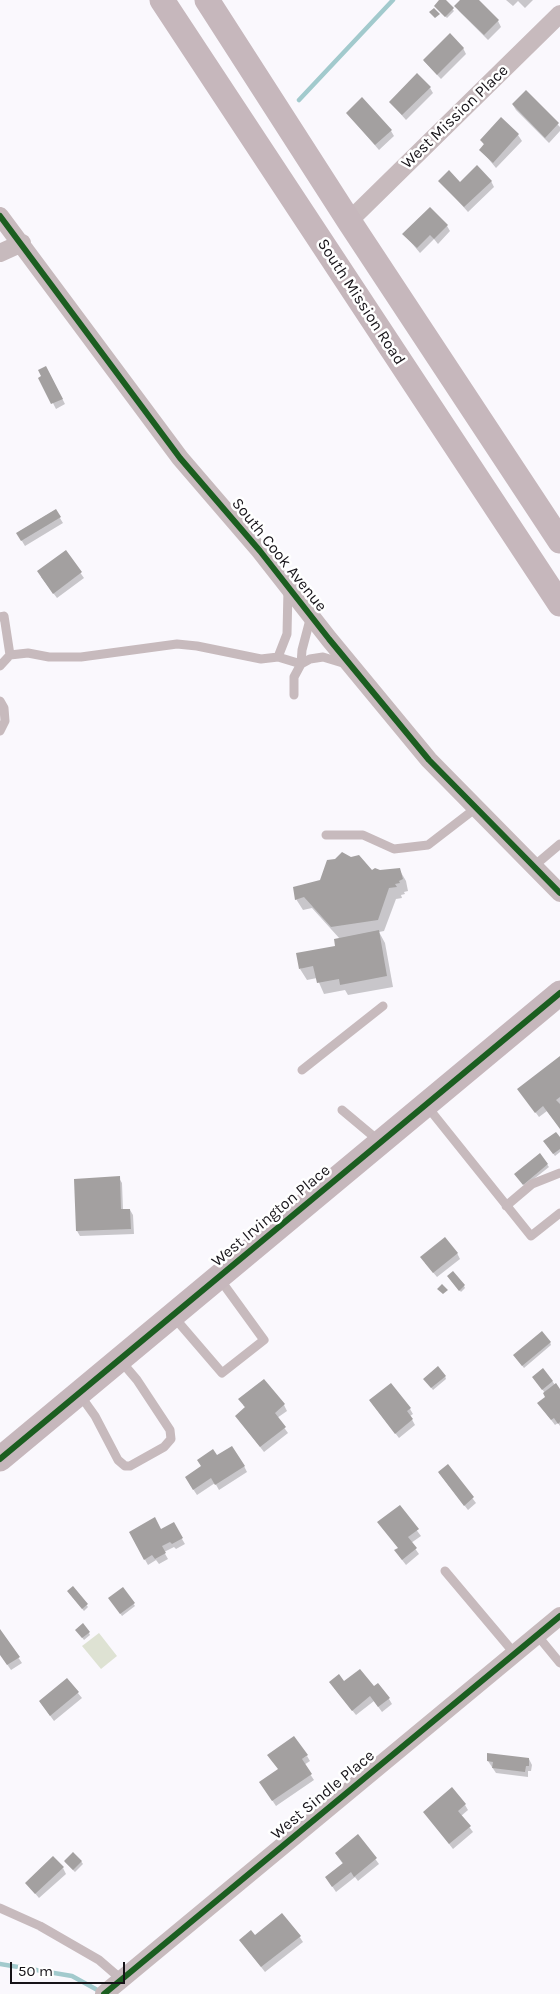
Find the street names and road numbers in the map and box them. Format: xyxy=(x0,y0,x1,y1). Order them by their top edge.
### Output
street label: West Mission Place xyxy=(398,61,512,173)
street label: South Mission Road xyxy=(313,235,409,369)
street label: South Cook Avenue xyxy=(227,494,331,616)
street label: West Irvington Place xyxy=(208,1161,334,1271)
street label: West Sindle Place xyxy=(267,1746,379,1844)

